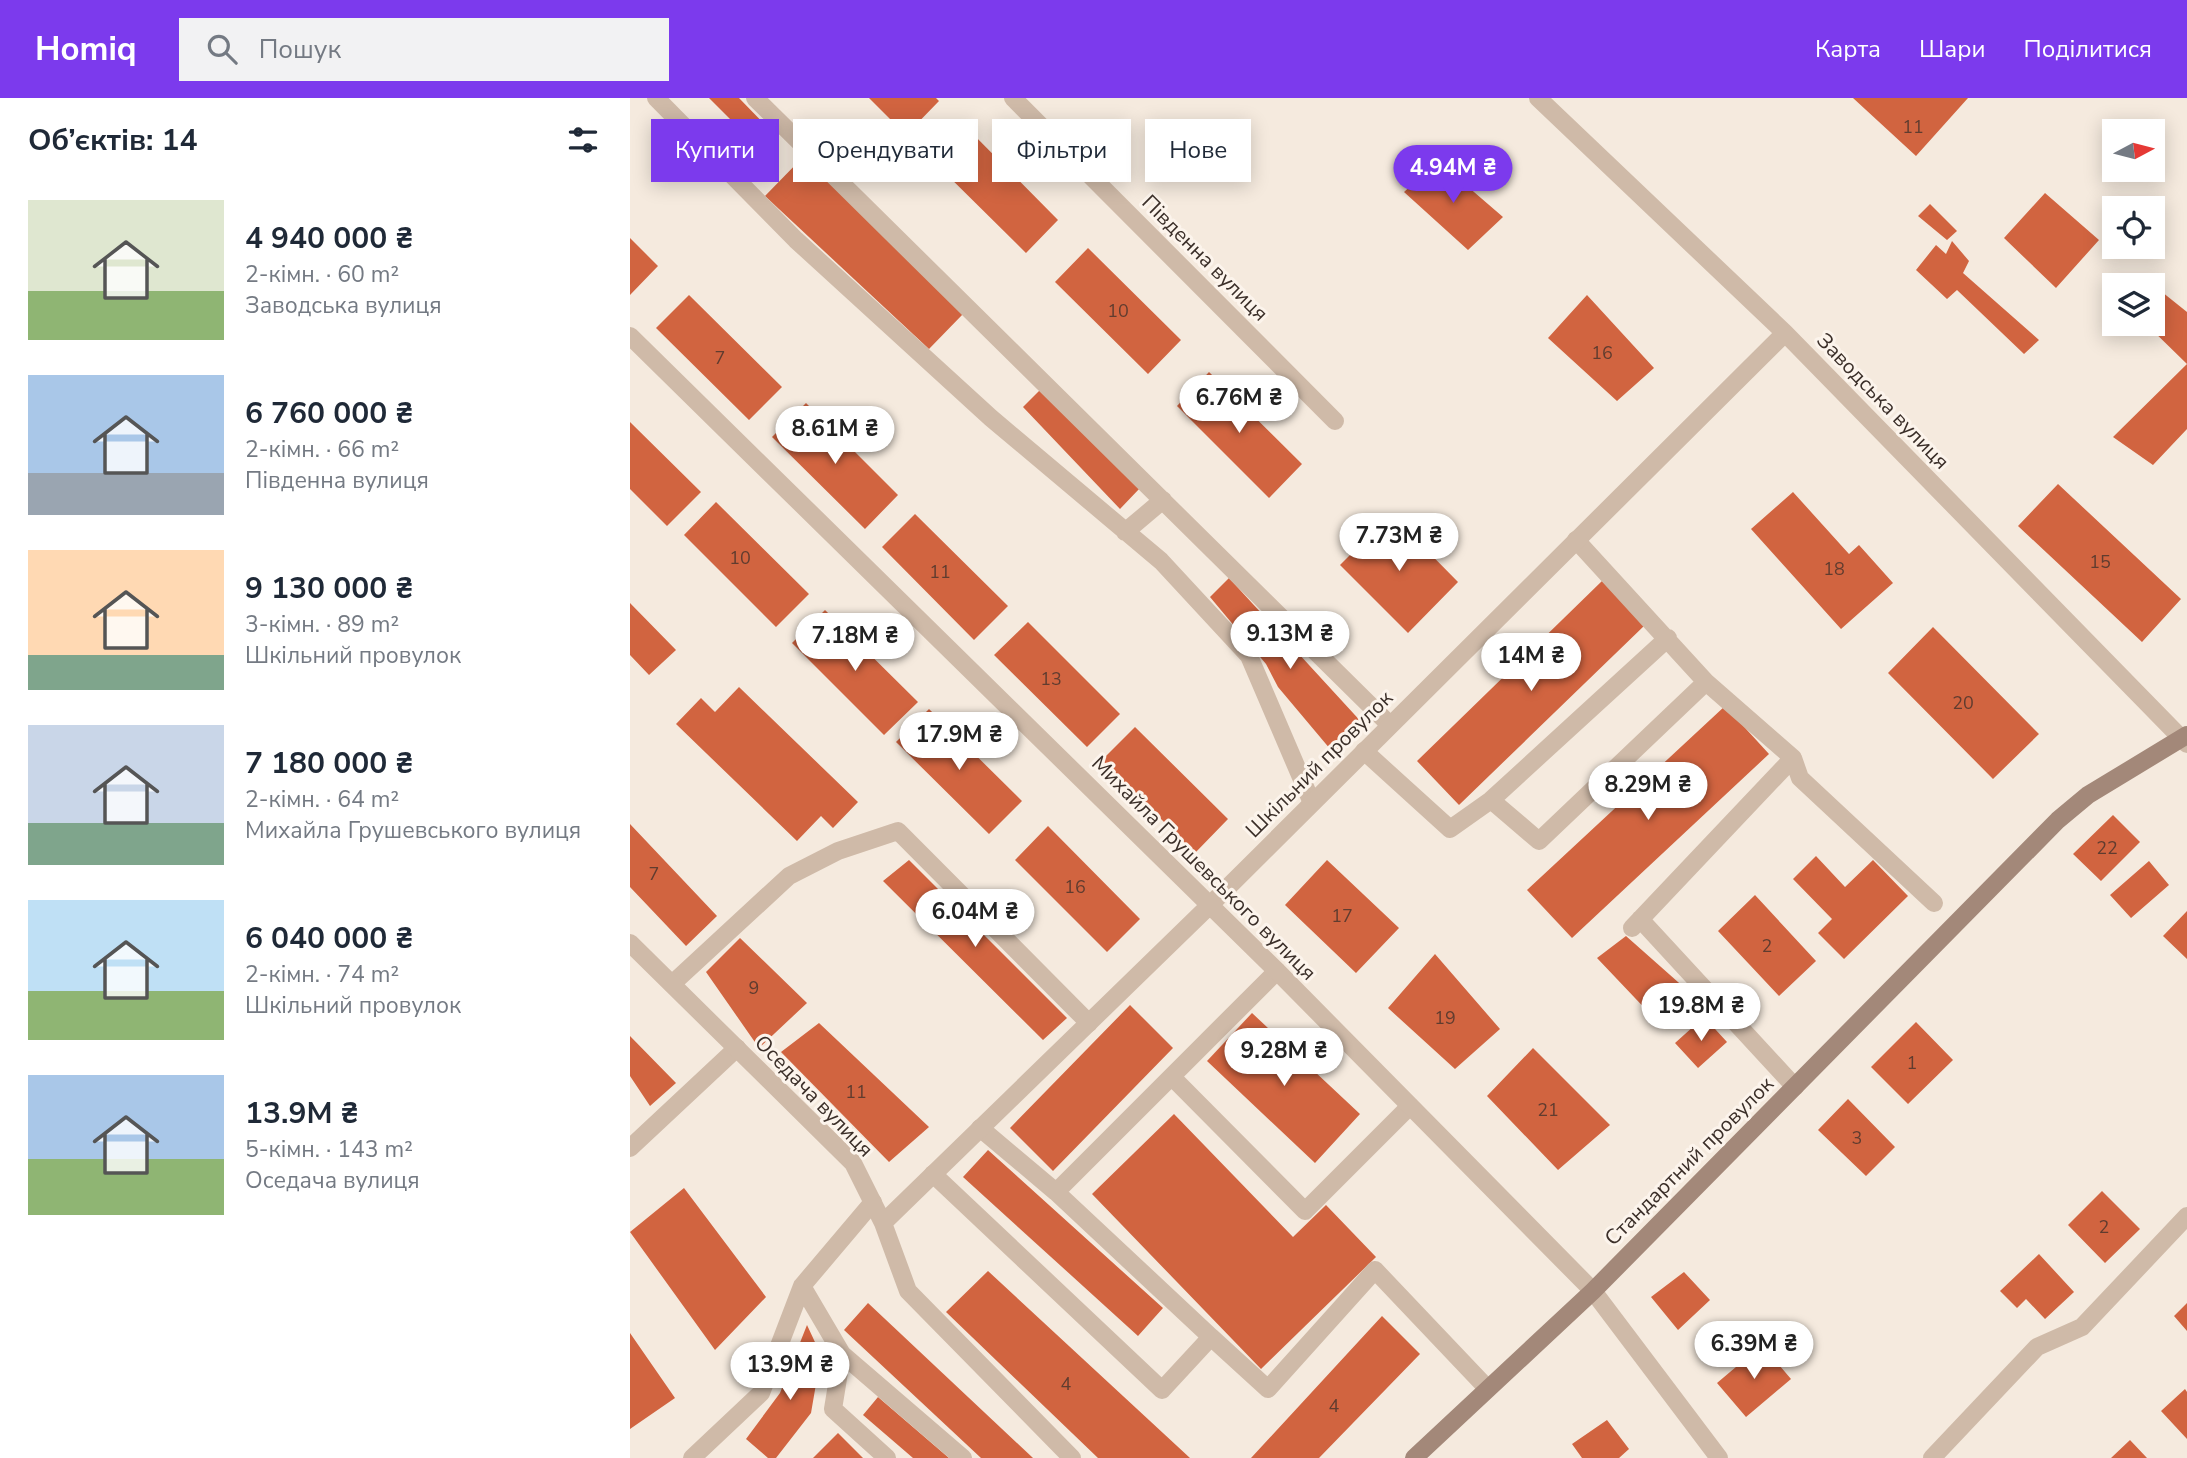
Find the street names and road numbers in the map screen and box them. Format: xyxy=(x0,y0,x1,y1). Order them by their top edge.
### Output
street label: Південна вулиця xyxy=(1136,189,1274,327)
street label: Заводська вулиця xyxy=(1811,327,1955,475)
street label: Шкільний провулок xyxy=(1239,684,1399,844)
street label: Михайла Грушевського вулиця xyxy=(1086,750,1322,986)
street label: Оседача вулиця xyxy=(749,1029,879,1163)
street label: Стандартний провулок xyxy=(1598,1070,1780,1252)

